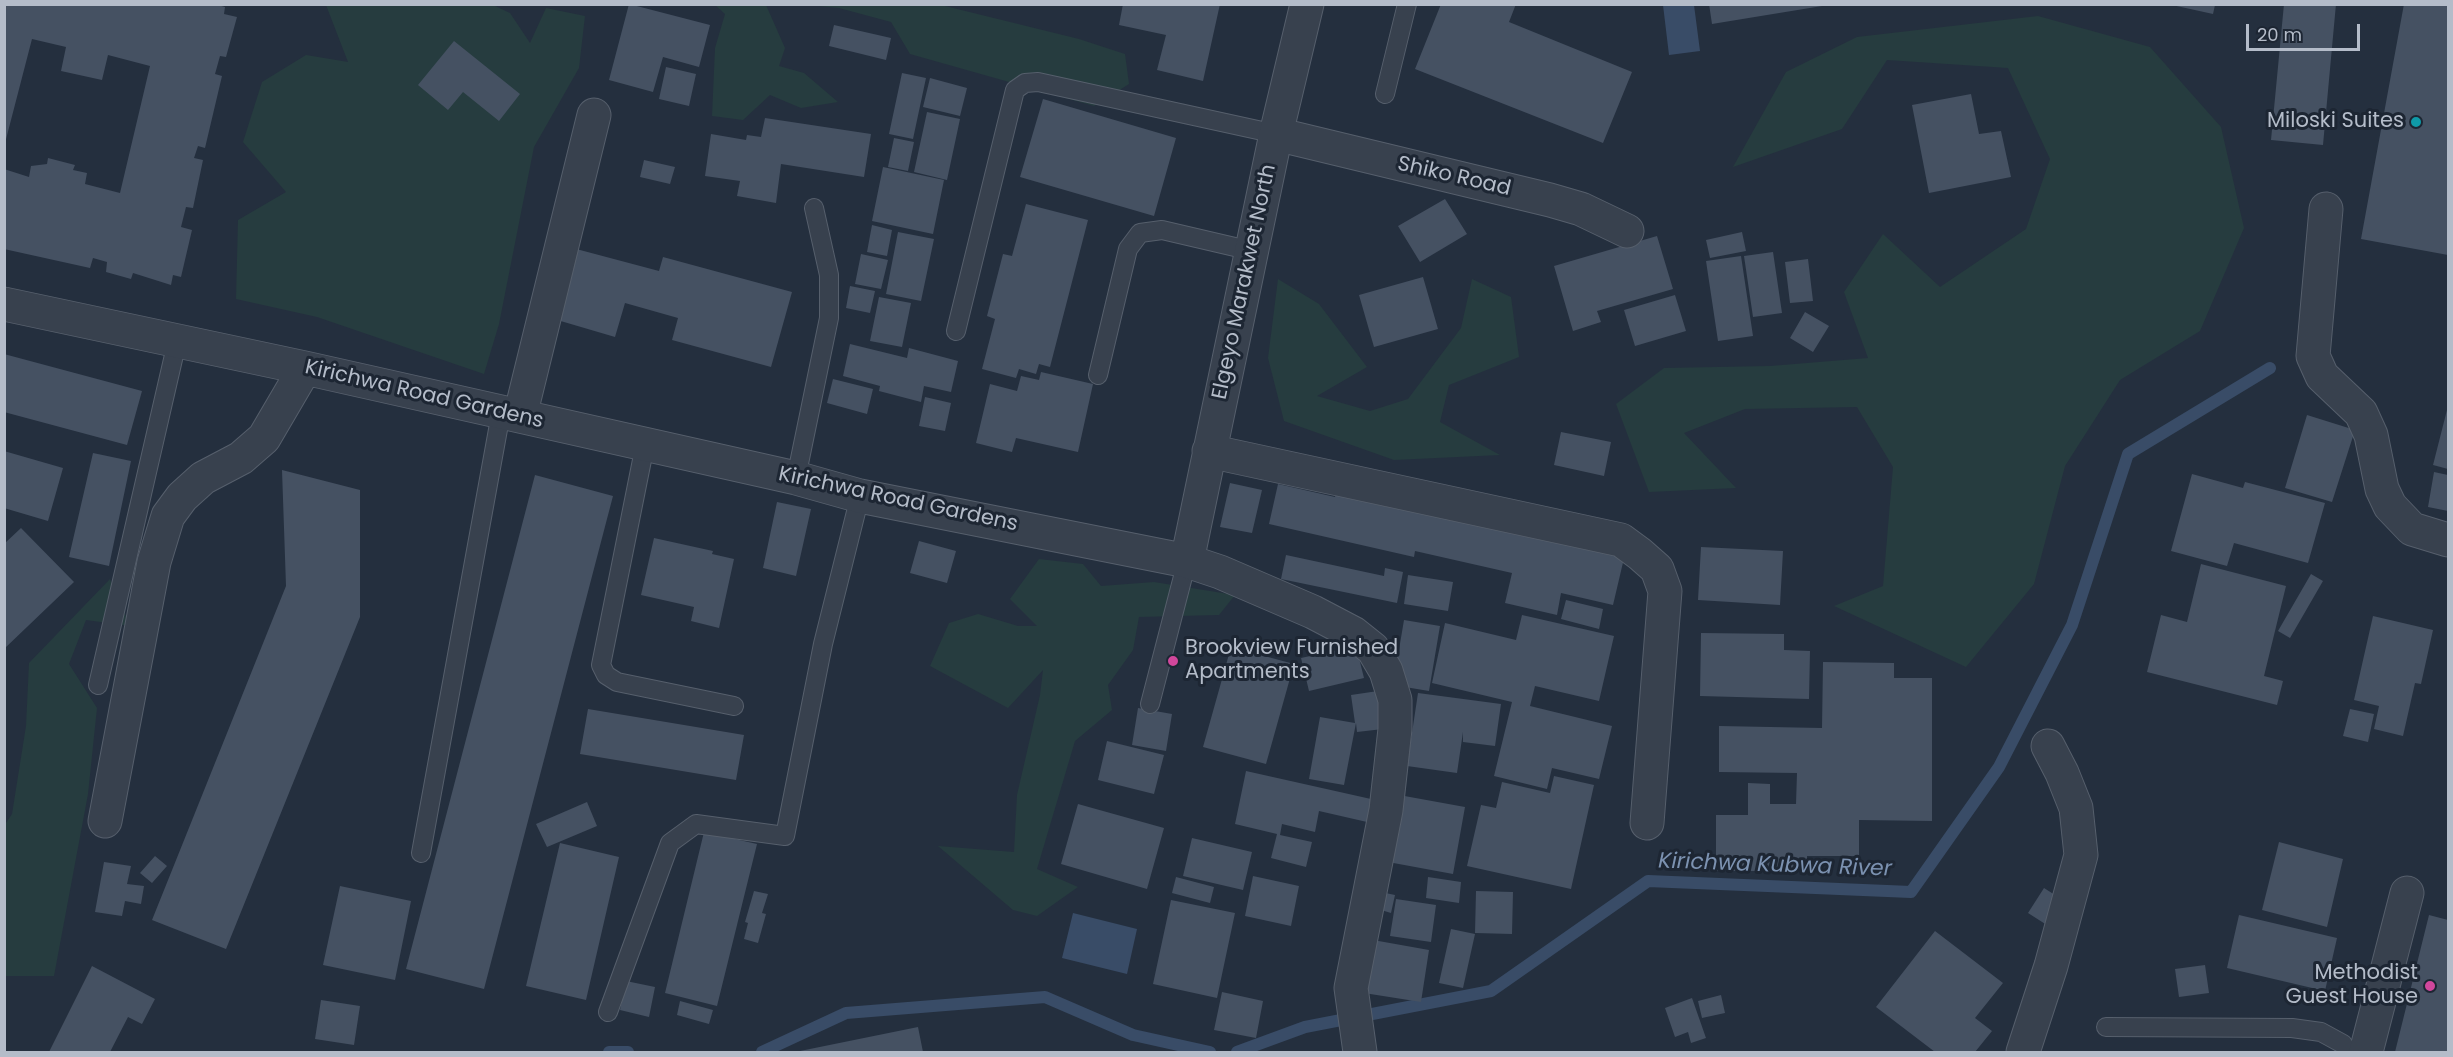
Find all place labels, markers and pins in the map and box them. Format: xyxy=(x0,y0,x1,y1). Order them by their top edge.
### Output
place label: Miloski Suites xyxy=(2267,109,2404,135)
marker: Miloski Suites xyxy=(2409,115,2423,129)
place label: Brookview Furnished Apartments xyxy=(1185,636,1398,686)
marker: Brookview Furnished Apartments xyxy=(1166,654,1180,668)
place label: Methodist Guest House xyxy=(2286,961,2418,1011)
marker: Methodist Guest House xyxy=(2423,979,2437,993)

